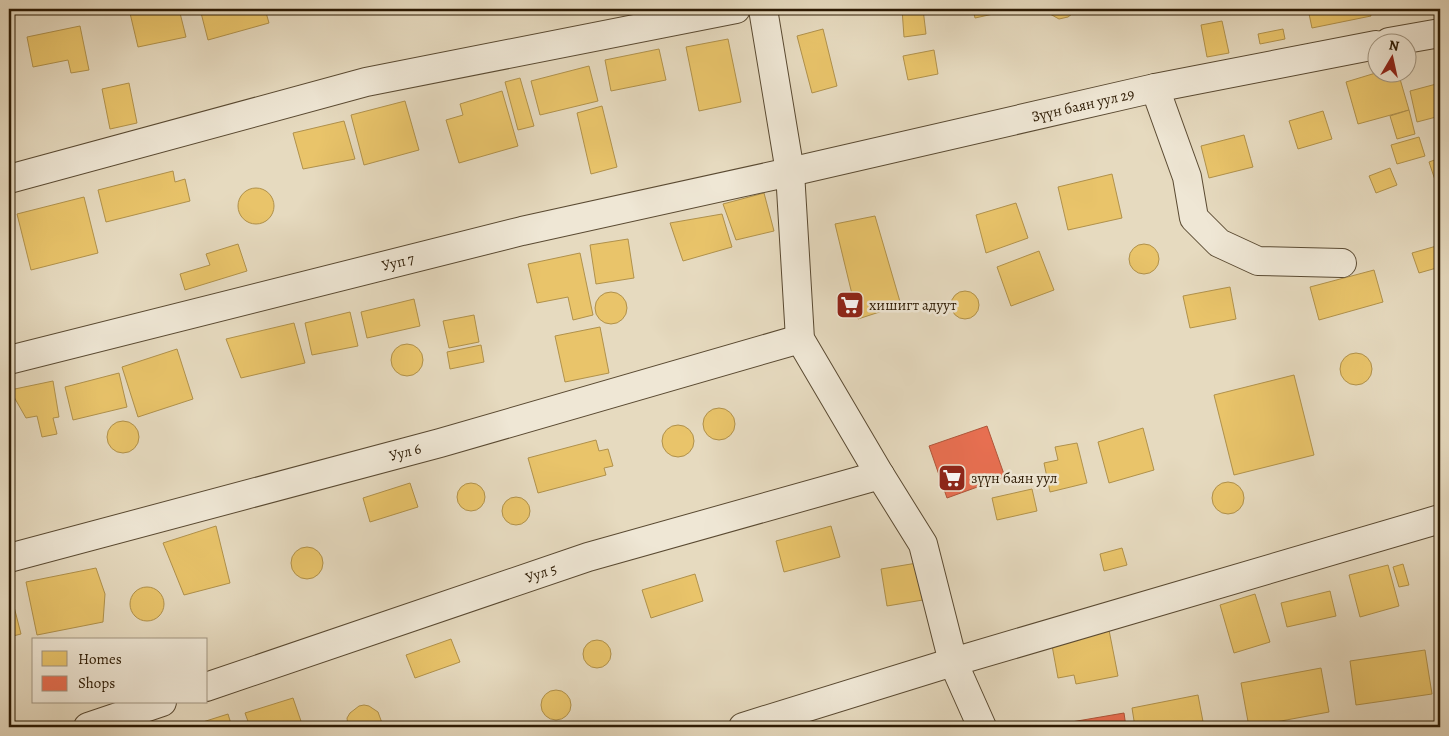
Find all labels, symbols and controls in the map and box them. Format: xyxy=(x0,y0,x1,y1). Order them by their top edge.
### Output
north arrow xyxy=(1366,32,1416,82)
text: N xyxy=(1387,35,1400,56)
street label: Зүүн баян уул 29 xyxy=(1030,83,1136,127)
street label: Ууп 7 xyxy=(380,248,417,276)
supermarket icon: хишигт адуут xyxy=(835,290,865,320)
place label: хишигт адуут xyxy=(869,295,957,315)
street label: Уул 6 xyxy=(387,438,423,466)
supermarket icon: зүүн баян уул xyxy=(937,463,967,493)
place label: зүүн баян уул xyxy=(971,468,1058,488)
street label: Уул 5 xyxy=(523,558,559,588)
legend xyxy=(32,638,208,704)
text: Homes xyxy=(78,649,122,669)
text: Shops xyxy=(78,673,115,693)

